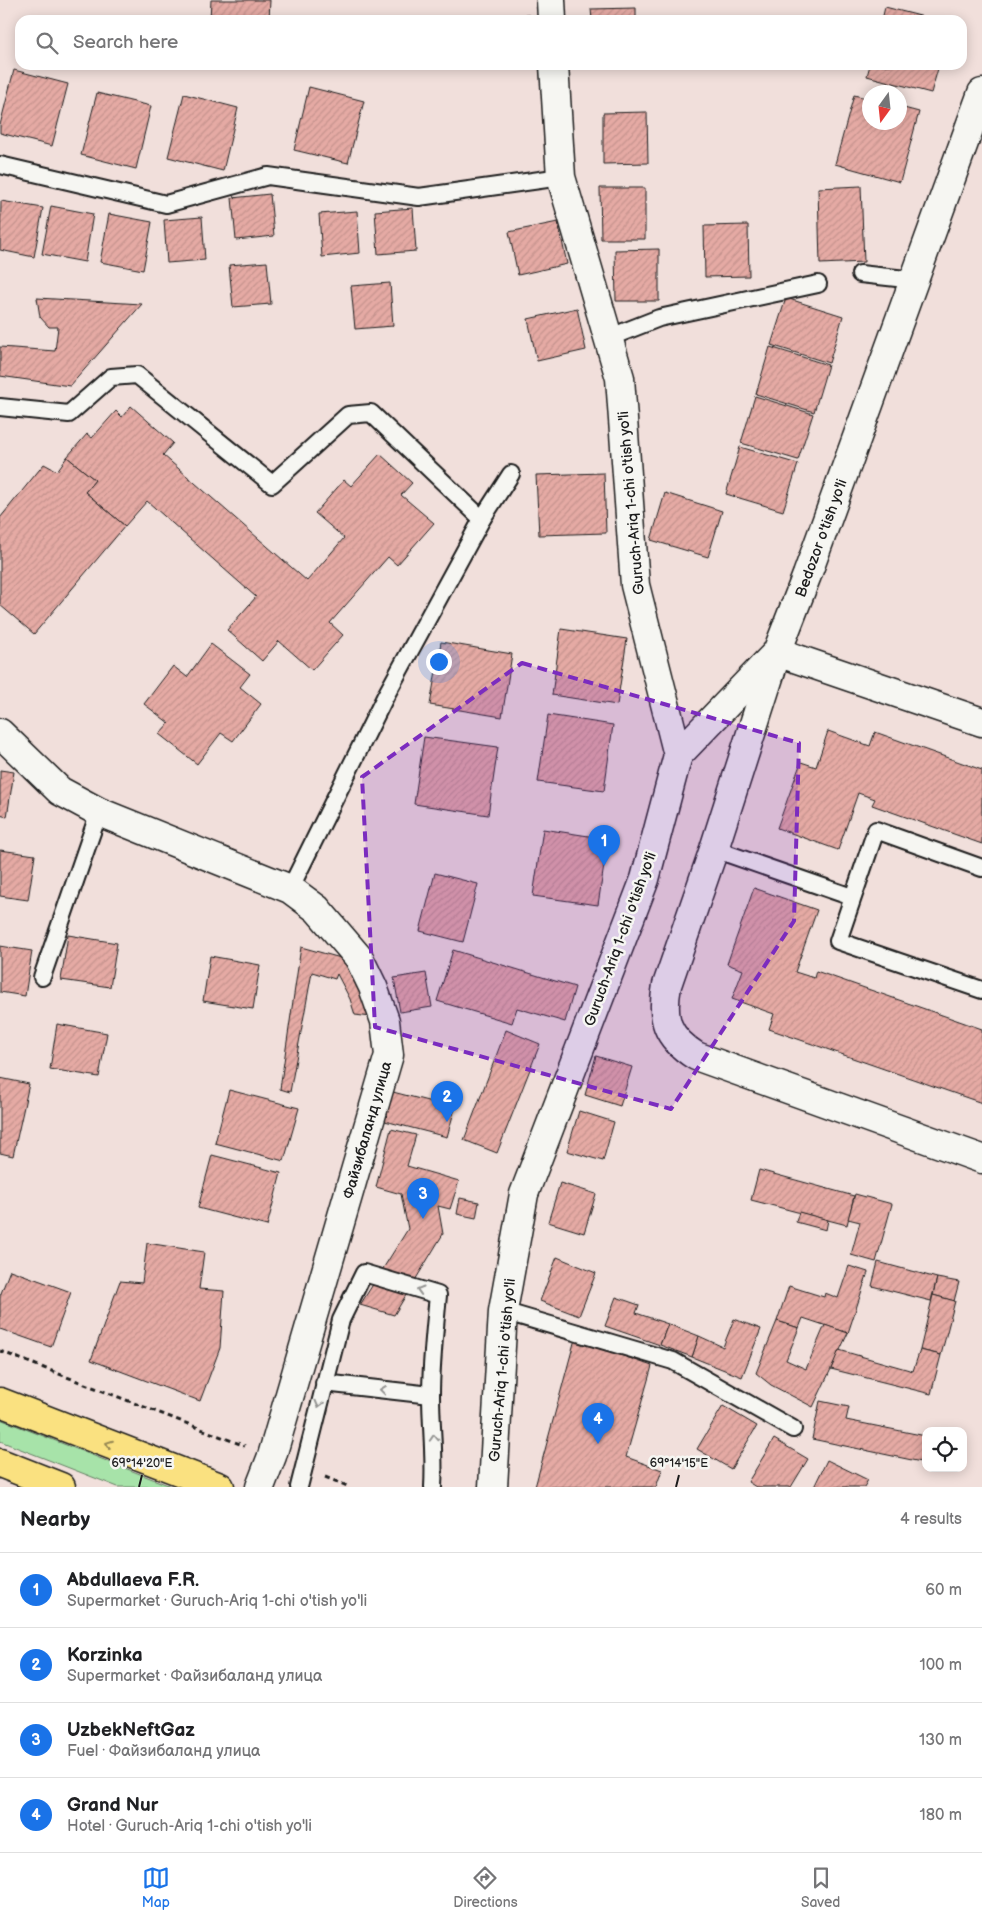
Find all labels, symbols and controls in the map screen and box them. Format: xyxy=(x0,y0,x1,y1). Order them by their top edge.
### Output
search box xyxy=(15,15,967,70)
icon: search xyxy=(33,29,61,57)
text: Search here xyxy=(73,31,178,54)
north arrow xyxy=(862,85,907,130)
street label: Guruch-Ariq 1-chi o'tish yo'li xyxy=(614,410,649,596)
street label: Bedozor o'tish yo'li xyxy=(791,476,852,600)
your location xyxy=(426,649,452,675)
pin: 1 xyxy=(588,825,620,866)
street label: Guruch-Ariq 1-chi o'tish yo'li xyxy=(580,849,661,1029)
street label: Файзибаланд улица xyxy=(339,1059,396,1201)
pin: 2 xyxy=(431,1081,463,1122)
pin: 3 xyxy=(407,1178,439,1219)
street label: Guruch-Ariq 1-chi o'tish yo'li xyxy=(485,1277,520,1463)
one-way arrow xyxy=(417,1285,425,1295)
one-way arrow xyxy=(379,1385,387,1396)
one-way arrow xyxy=(314,1400,324,1408)
pin: 4 xyxy=(582,1403,614,1444)
map controls xyxy=(922,1427,967,1472)
button: locate xyxy=(922,1427,967,1472)
one-way arrow xyxy=(428,1434,439,1442)
one-way arrow xyxy=(105,1440,114,1450)
text: 69°14'20"E xyxy=(112,1456,173,1471)
text: 69°14'15"E xyxy=(650,1456,708,1471)
text: Nearby xyxy=(20,1507,90,1532)
text: 4 results xyxy=(900,1510,962,1529)
text: Abdullaeva F.R. xyxy=(67,1569,199,1592)
text: 1 xyxy=(33,1581,39,1600)
text: 60 m xyxy=(925,1581,962,1600)
text: Supermarket · Guruch-Ariq 1-chi o'tish yo'li xyxy=(67,1592,367,1611)
text: Korzinka xyxy=(67,1644,143,1667)
text: 2 xyxy=(31,1656,41,1675)
text: 100 m xyxy=(919,1656,962,1675)
text: Supermarket · Файзибаланд улица xyxy=(67,1667,322,1686)
text: UzbekNeftGaz xyxy=(67,1719,195,1742)
text: 3 xyxy=(31,1731,41,1750)
text: 130 m xyxy=(919,1731,962,1750)
text: Fuel · Файзибаланд улица xyxy=(67,1742,261,1761)
text: Grand Nur xyxy=(67,1794,158,1817)
text: 4 xyxy=(31,1806,41,1825)
text: 180 m xyxy=(920,1806,962,1825)
text: Hotel · Guruch-Ariq 1-chi o'tish yo'li xyxy=(67,1817,312,1836)
tab: Map xyxy=(142,1864,170,1911)
tab: Directions xyxy=(453,1864,518,1911)
tab: Saved xyxy=(801,1864,840,1911)

